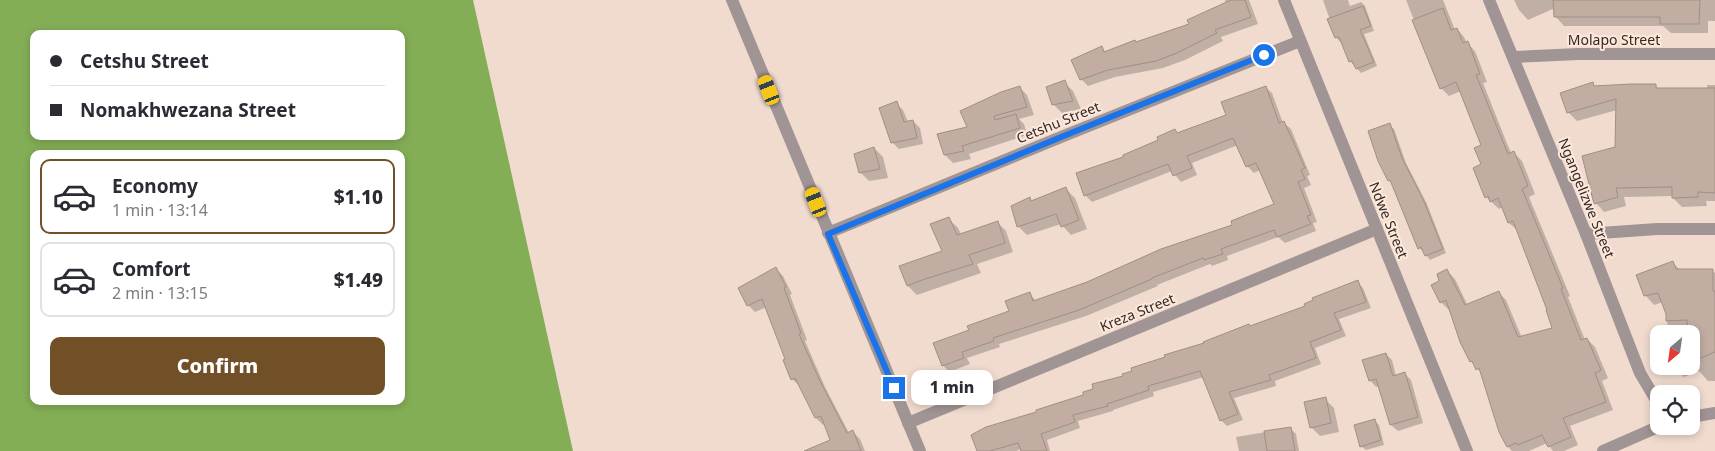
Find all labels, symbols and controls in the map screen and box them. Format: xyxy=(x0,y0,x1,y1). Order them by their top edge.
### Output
street label: Molapo Street xyxy=(1568,30,1660,49)
route start xyxy=(1253,44,1275,66)
text: Cetshu Street xyxy=(80,48,209,74)
car xyxy=(756,73,781,107)
text: Nomakhwezana Street xyxy=(80,97,296,123)
street label: Cetshu Street xyxy=(1013,97,1103,147)
street label: Ngangelizwe Street xyxy=(1554,135,1620,261)
text: Economy xyxy=(112,173,198,199)
icon: car xyxy=(52,174,97,219)
street label: Ndwe Street xyxy=(1365,179,1413,261)
text: $1.10 xyxy=(334,184,383,210)
car xyxy=(803,185,828,219)
text: 1 min · 13:14 xyxy=(112,199,208,221)
text: Comfort xyxy=(112,256,191,282)
icon: car xyxy=(52,257,97,302)
text: $1.49 xyxy=(334,267,383,293)
text: 2 min · 13:15 xyxy=(112,282,208,304)
street label: Kreza Street xyxy=(1097,288,1177,336)
north arrow xyxy=(1650,325,1700,375)
map controls xyxy=(1650,325,1700,435)
button: Confirm xyxy=(50,337,385,395)
callout: 1 min xyxy=(912,370,994,406)
text: 1 min xyxy=(930,376,974,398)
route end xyxy=(883,377,905,399)
button: locate xyxy=(1650,385,1700,435)

